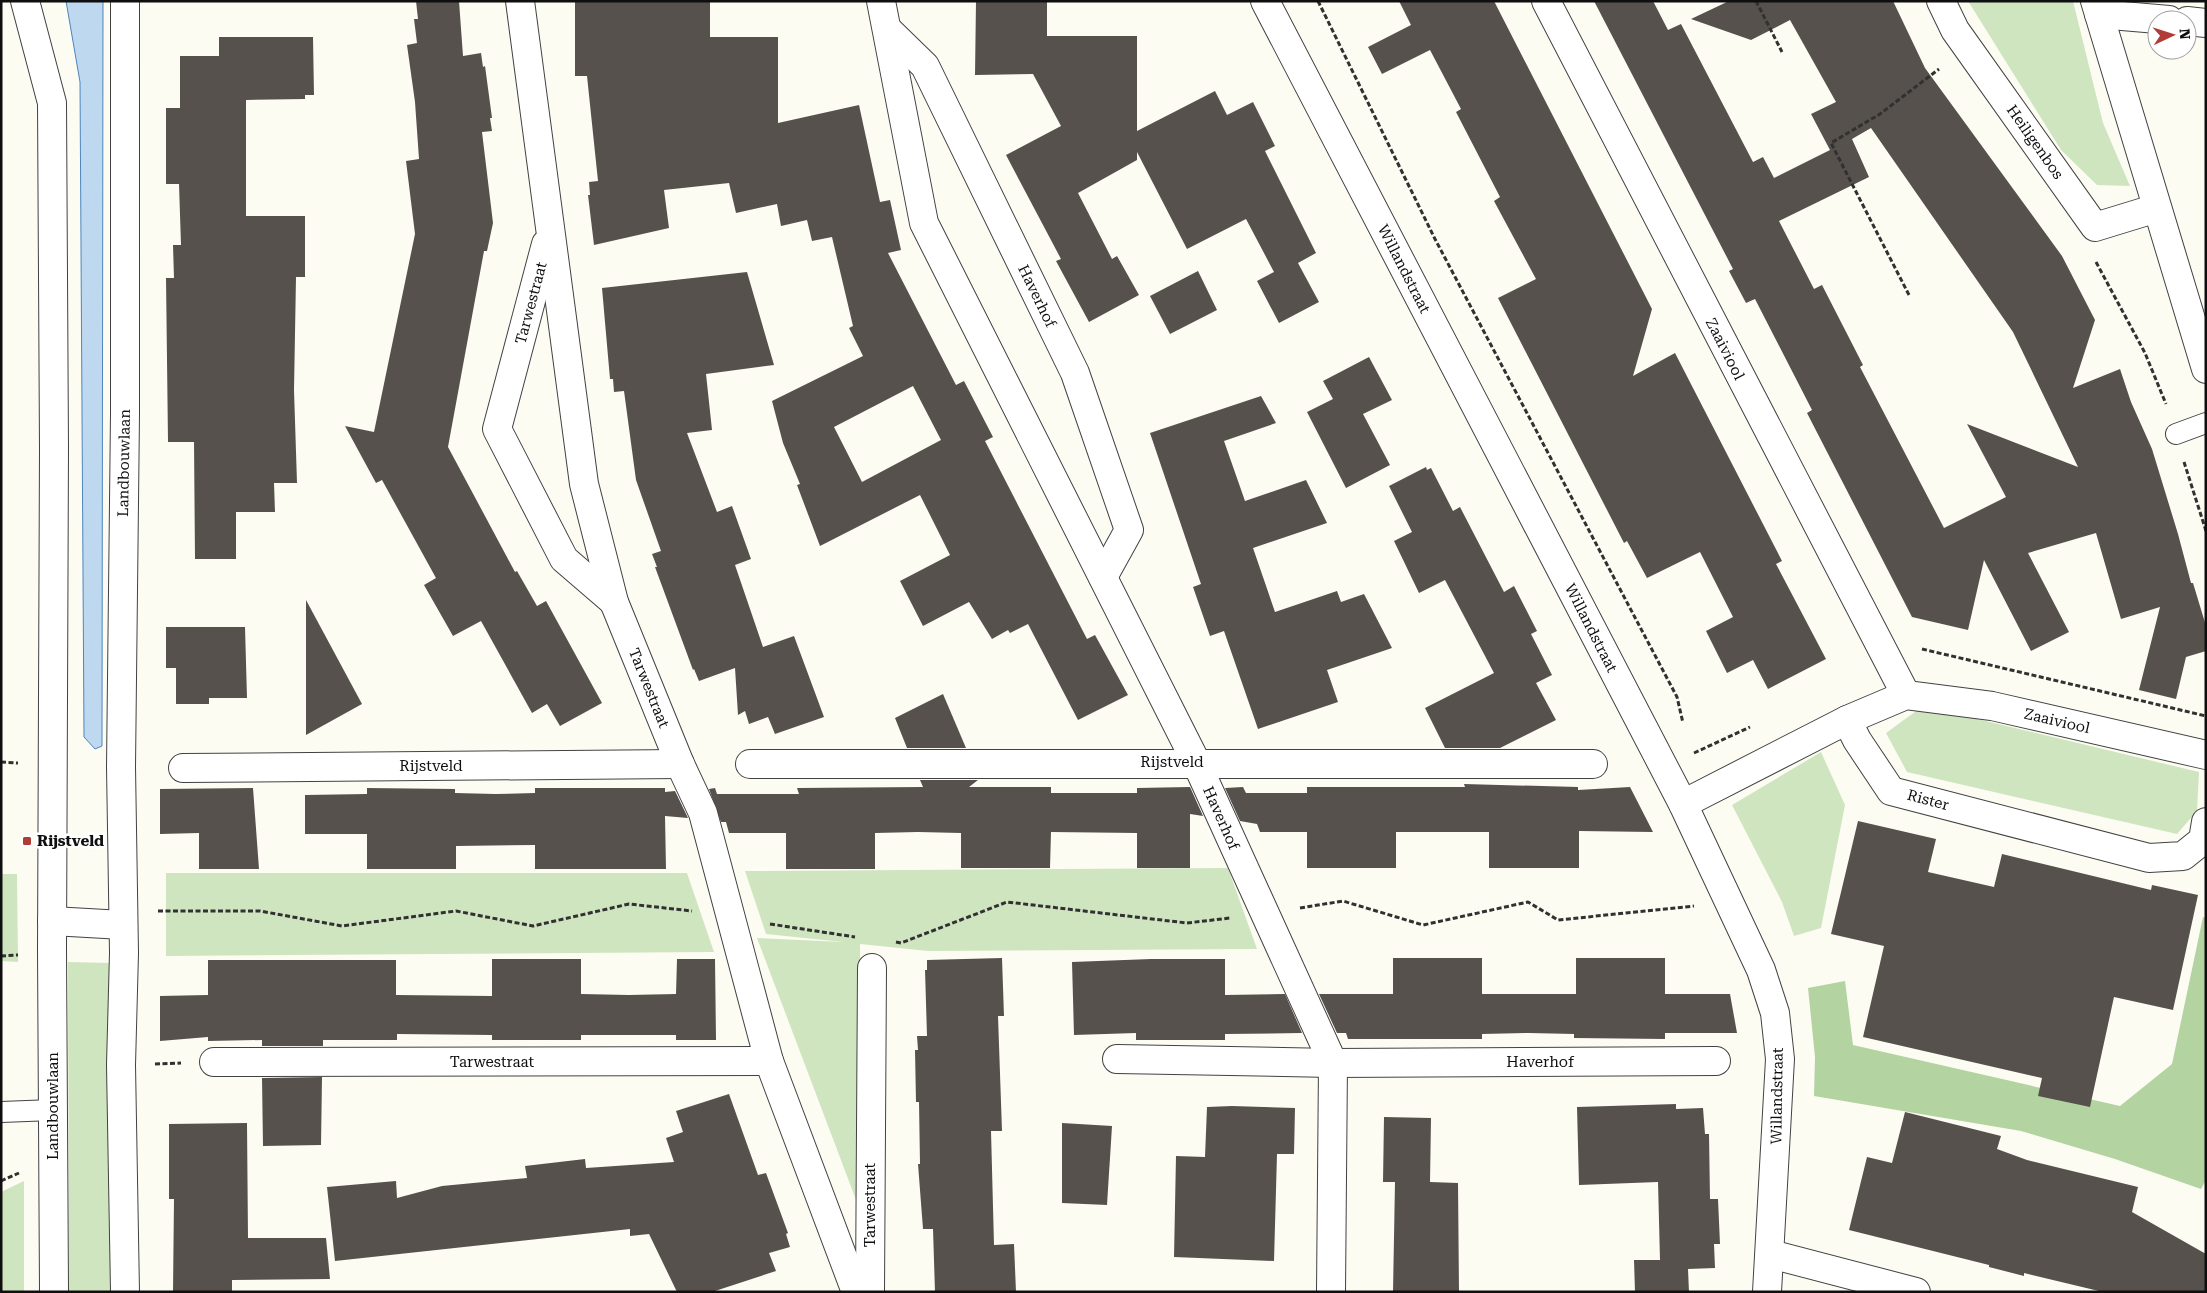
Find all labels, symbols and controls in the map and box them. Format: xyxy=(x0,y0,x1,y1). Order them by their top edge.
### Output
north arrow xyxy=(2147,10,2197,60)
text: N xyxy=(2177,28,2193,40)
street label: Heiligenbos xyxy=(2003,101,2067,183)
street label: Willandstraat xyxy=(1374,222,1434,317)
street label: Tarwestraat xyxy=(511,260,551,346)
street label: Haverhof xyxy=(1014,262,1060,331)
street label: Zaaiviool xyxy=(1702,315,1748,383)
street label: Landbouwlaan xyxy=(114,409,134,517)
street label: Willandstraat xyxy=(1561,581,1621,676)
street label: Tarwestraat xyxy=(625,646,673,731)
street label: Zaaiviool xyxy=(2022,705,2092,737)
street label: Rijstveld xyxy=(1140,753,1204,771)
street label: Rijstveld xyxy=(399,757,463,775)
street label: Haverhof xyxy=(1199,784,1243,854)
street label: Rister xyxy=(1905,786,1951,814)
place label: Rijstveld xyxy=(37,832,104,850)
marker: Rijstveld xyxy=(21,835,33,847)
street label: Willandstraat xyxy=(1767,1047,1787,1145)
street label: Landbouwlaan xyxy=(44,1052,62,1160)
street label: Tarwestraat xyxy=(450,1053,535,1071)
street label: Haverhof xyxy=(1506,1053,1575,1071)
street label: Tarwestraat xyxy=(861,1162,879,1247)

